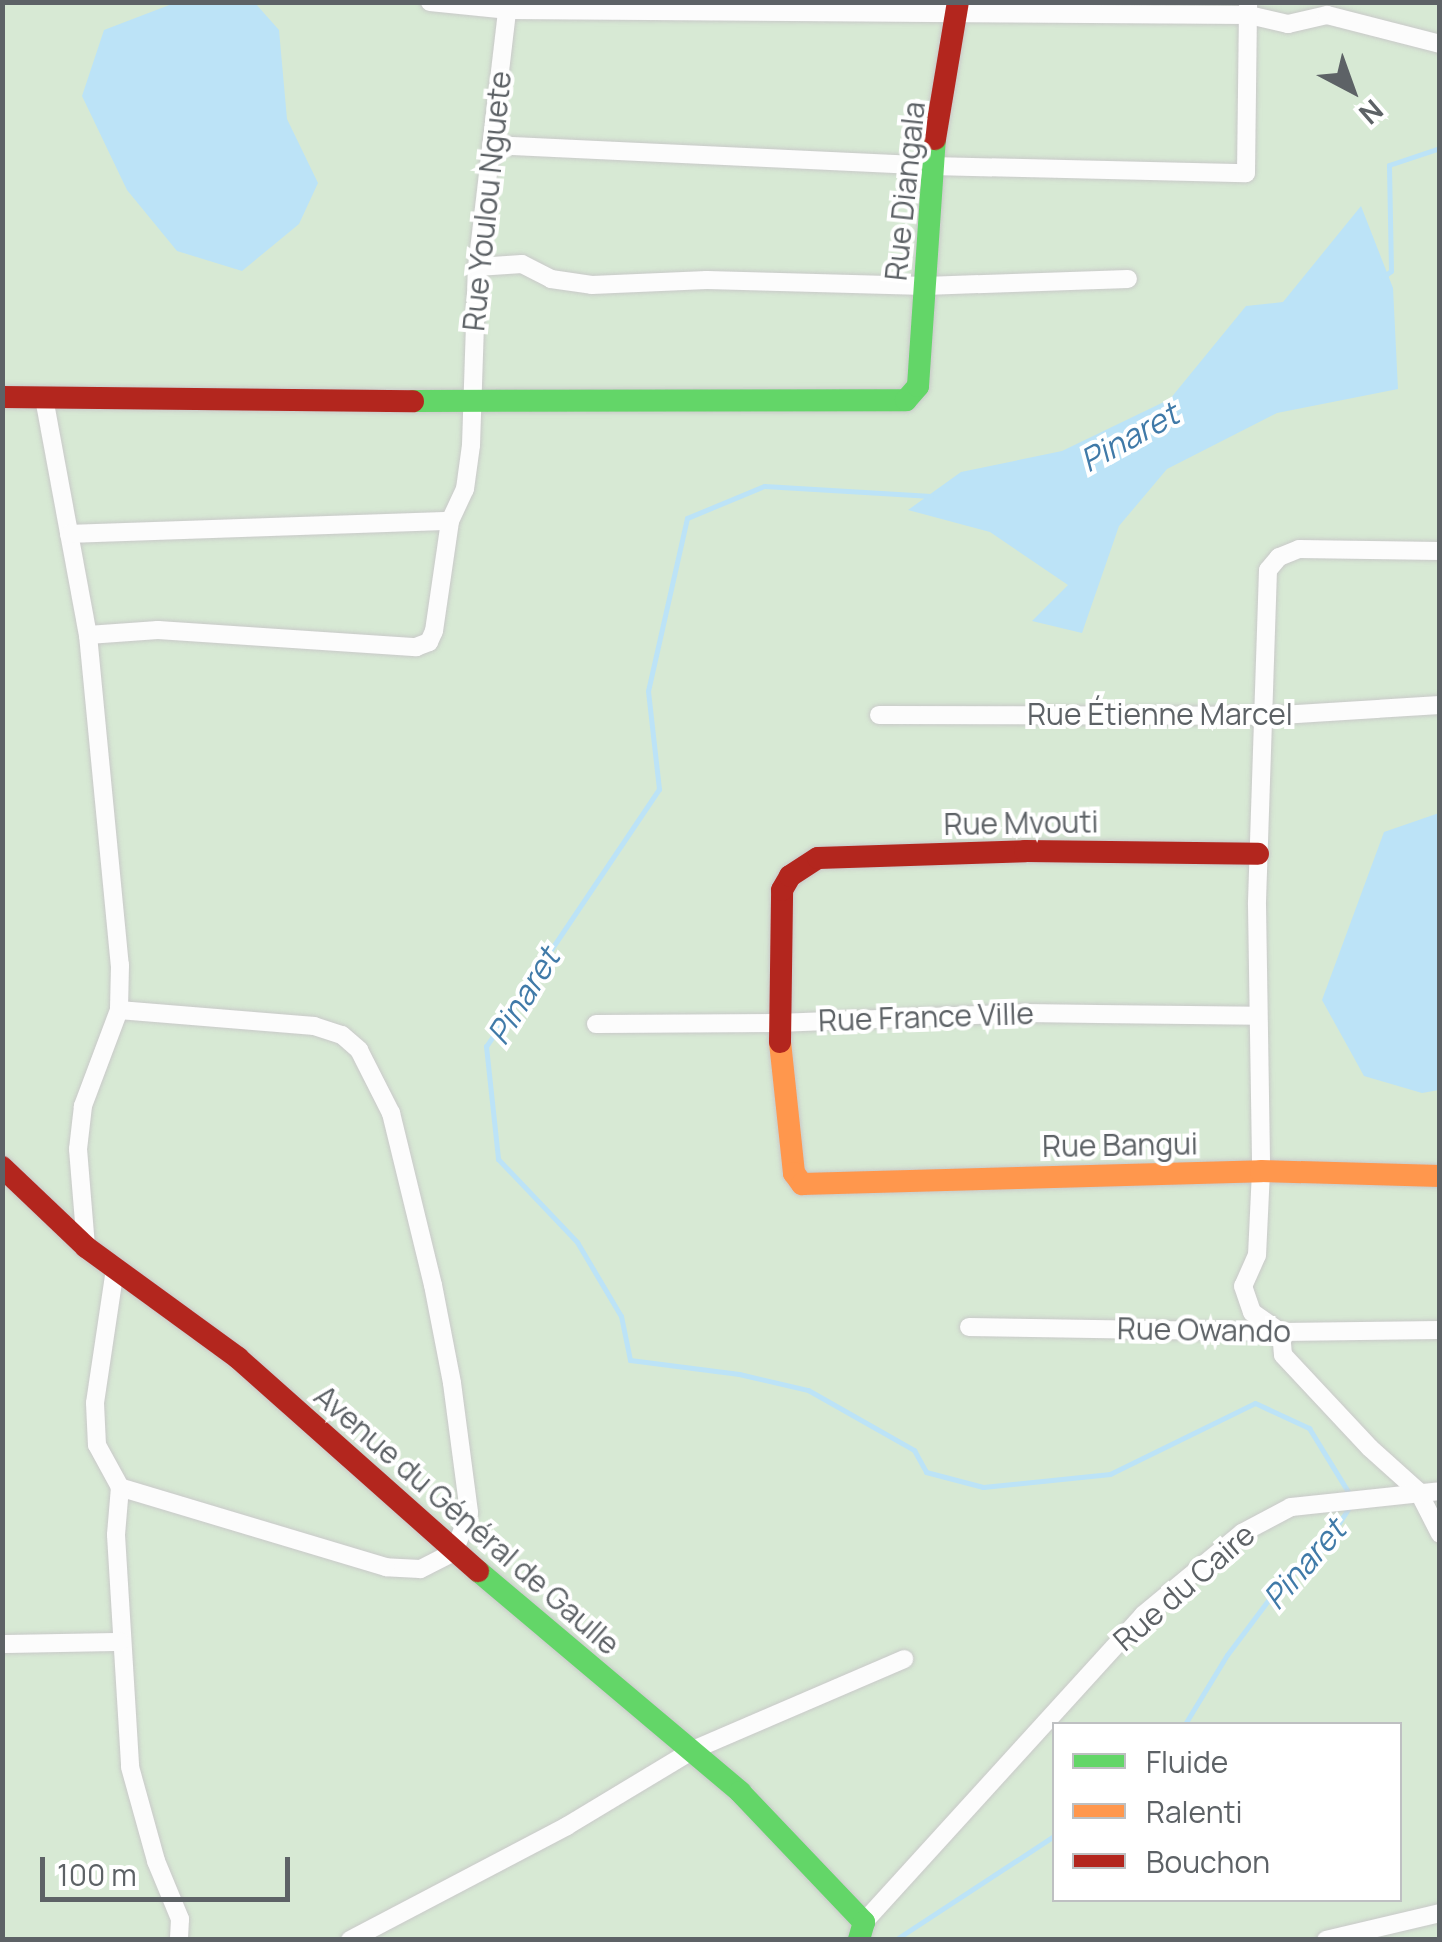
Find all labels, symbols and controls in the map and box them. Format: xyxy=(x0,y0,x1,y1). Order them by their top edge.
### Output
north arrow xyxy=(1302,40,1402,140)
street label: Rue Youlou Nguete xyxy=(455,69,519,333)
text: N xyxy=(1352,92,1392,134)
street label: Rue Diangala xyxy=(878,100,932,282)
water label: Pinaret xyxy=(1073,394,1185,480)
street label: Rue Étienne Marcel xyxy=(1027,696,1293,732)
street label: Rue Mvouti xyxy=(943,804,1099,842)
water label: Pinaret xyxy=(479,941,567,1051)
street label: Rue France Ville xyxy=(818,995,1034,1039)
street label: Rue Bangui xyxy=(1042,1126,1198,1164)
street label: Rue Owando xyxy=(1117,1310,1291,1350)
street label: Avenue du Général de Gaulle xyxy=(307,1378,627,1662)
water label: Pinaret xyxy=(1255,1511,1353,1617)
street label: Rue du Caire xyxy=(1106,1516,1262,1658)
legend xyxy=(1052,1722,1402,1902)
text: Fluide xyxy=(1146,1741,1228,1782)
text: Ralenti xyxy=(1146,1791,1243,1832)
scale bar xyxy=(45,1837,295,1899)
text: Bouchon xyxy=(1146,1841,1270,1882)
text: 100 m xyxy=(57,1854,137,1895)

